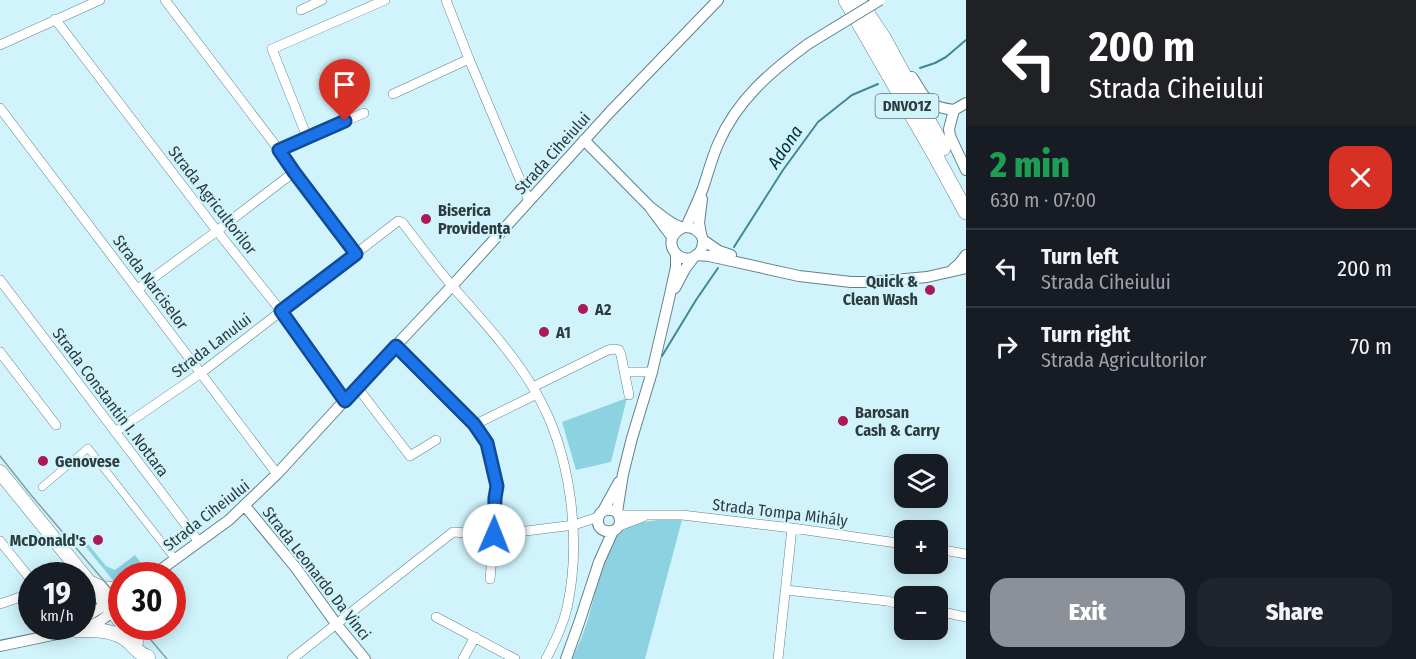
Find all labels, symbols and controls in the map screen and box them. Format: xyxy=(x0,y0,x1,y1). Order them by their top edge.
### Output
text: 200 m xyxy=(1089,22,1195,72)
icon: left xyxy=(990,24,1068,102)
pin xyxy=(319,59,370,121)
icon: arrive xyxy=(328,68,361,101)
text: Strada Ciheiului xyxy=(1089,73,1264,105)
road number: DNVO1Z xyxy=(876,94,938,118)
street label: Strada Ciheiului xyxy=(511,108,594,198)
water label: Adona xyxy=(762,121,807,174)
street label: Strada Agricultorilor xyxy=(164,142,261,259)
text: 2 min xyxy=(990,143,1070,187)
button: close xyxy=(1329,146,1392,209)
text: 630 m · 07:00 xyxy=(990,188,1096,212)
place label: Biserica Providența xyxy=(438,201,511,239)
marker: Biserica Providența xyxy=(419,212,433,226)
street label: Strada Narciselor xyxy=(109,232,192,333)
text: Turn left xyxy=(1041,243,1119,270)
icon: left xyxy=(990,252,1023,285)
text: 200 m xyxy=(1337,255,1392,282)
text: Strada Ciheiului xyxy=(1041,270,1171,294)
place label: Quick & Clean Wash xyxy=(843,272,918,309)
marker: Quick & Clean Wash xyxy=(923,283,937,297)
place label: A2 xyxy=(594,300,612,319)
marker: A2 xyxy=(576,302,590,316)
street label: Strada Lanului xyxy=(168,309,255,381)
text: Turn right xyxy=(1041,321,1130,348)
place label: A1 xyxy=(555,323,571,342)
street label: Strada Constantin I. Nottara xyxy=(48,324,173,481)
marker: A1 xyxy=(537,325,551,339)
icon: right xyxy=(990,330,1023,363)
text: 70 m xyxy=(1350,333,1392,360)
text: Strada Agricultorilor xyxy=(1041,348,1206,372)
place label: Barosan Cash & Carry xyxy=(855,403,940,440)
marker: Barosan Cash & Carry xyxy=(836,414,850,428)
place label: Genovese xyxy=(55,452,120,471)
marker: Genovese xyxy=(36,454,50,468)
map controls xyxy=(894,454,948,640)
button: layers xyxy=(894,454,948,508)
street label: Strada Ciheiului xyxy=(160,476,253,555)
street label: Strada Tompa Mihály xyxy=(711,495,850,530)
street label: Strada Leonardo Da Vinci xyxy=(259,503,374,644)
position arrow xyxy=(462,503,526,567)
button: + xyxy=(894,520,948,574)
place label: McDonald's xyxy=(10,531,86,550)
marker: McDonald's xyxy=(91,533,105,547)
speed limit sign: 30 xyxy=(108,562,186,640)
text: 19 xyxy=(43,576,71,612)
button: Exit xyxy=(990,578,1185,647)
button: Share xyxy=(1197,578,1392,647)
button: − xyxy=(894,586,948,640)
text: km/h xyxy=(40,607,74,625)

